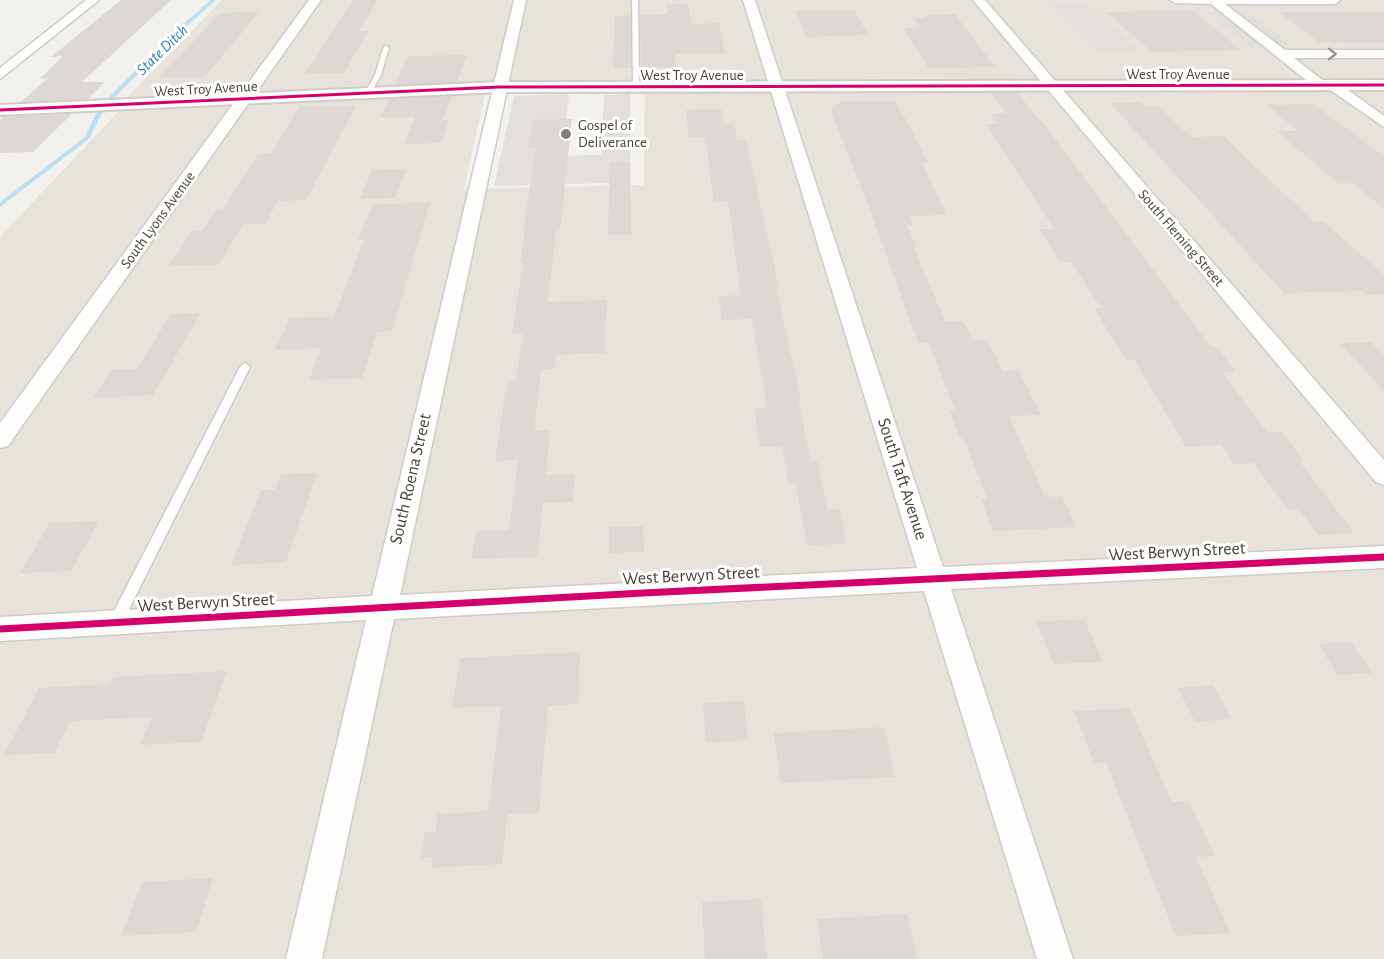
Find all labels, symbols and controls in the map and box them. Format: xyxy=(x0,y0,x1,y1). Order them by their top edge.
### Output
water label: State Ditch xyxy=(133,22,191,78)
one-way arrow xyxy=(1328,48,1337,60)
street label: West Troy Avenue xyxy=(1126,67,1230,82)
street label: West Troy Avenue xyxy=(640,68,744,83)
street label: West Troy Avenue xyxy=(154,79,258,99)
place label: Gospel of Deliverance xyxy=(578,118,647,150)
marker: Gospel of Deliverance xyxy=(559,127,573,141)
street label: South Lyons Avenue xyxy=(118,169,198,271)
street label: South Fleming Street xyxy=(1135,187,1227,289)
street label: South Roena Street xyxy=(387,412,435,546)
street label: South Taft Avenue xyxy=(874,416,930,542)
street label: West Berwyn Street xyxy=(1108,539,1246,565)
street label: West Berwyn Street xyxy=(622,563,760,589)
street label: West Berwyn Street xyxy=(137,590,275,616)

